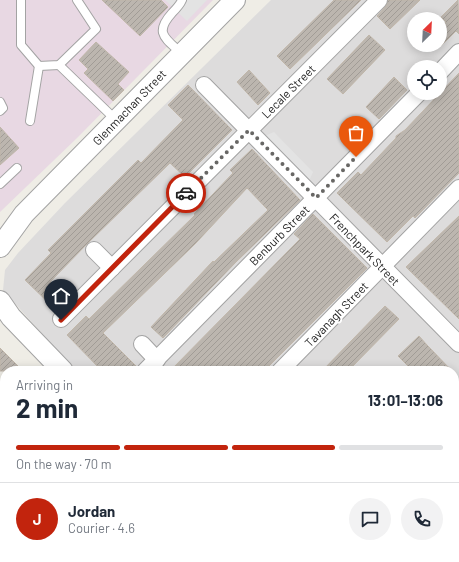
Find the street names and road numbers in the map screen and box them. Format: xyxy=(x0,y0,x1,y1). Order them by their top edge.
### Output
street label: Lecale Street xyxy=(258,61,318,121)
street label: Glenmachan Street xyxy=(89,66,169,148)
street label: Benburb Street xyxy=(246,202,312,268)
street label: Frenchpark Street xyxy=(327,210,403,288)
street label: Tavanagh Street xyxy=(301,279,371,349)

